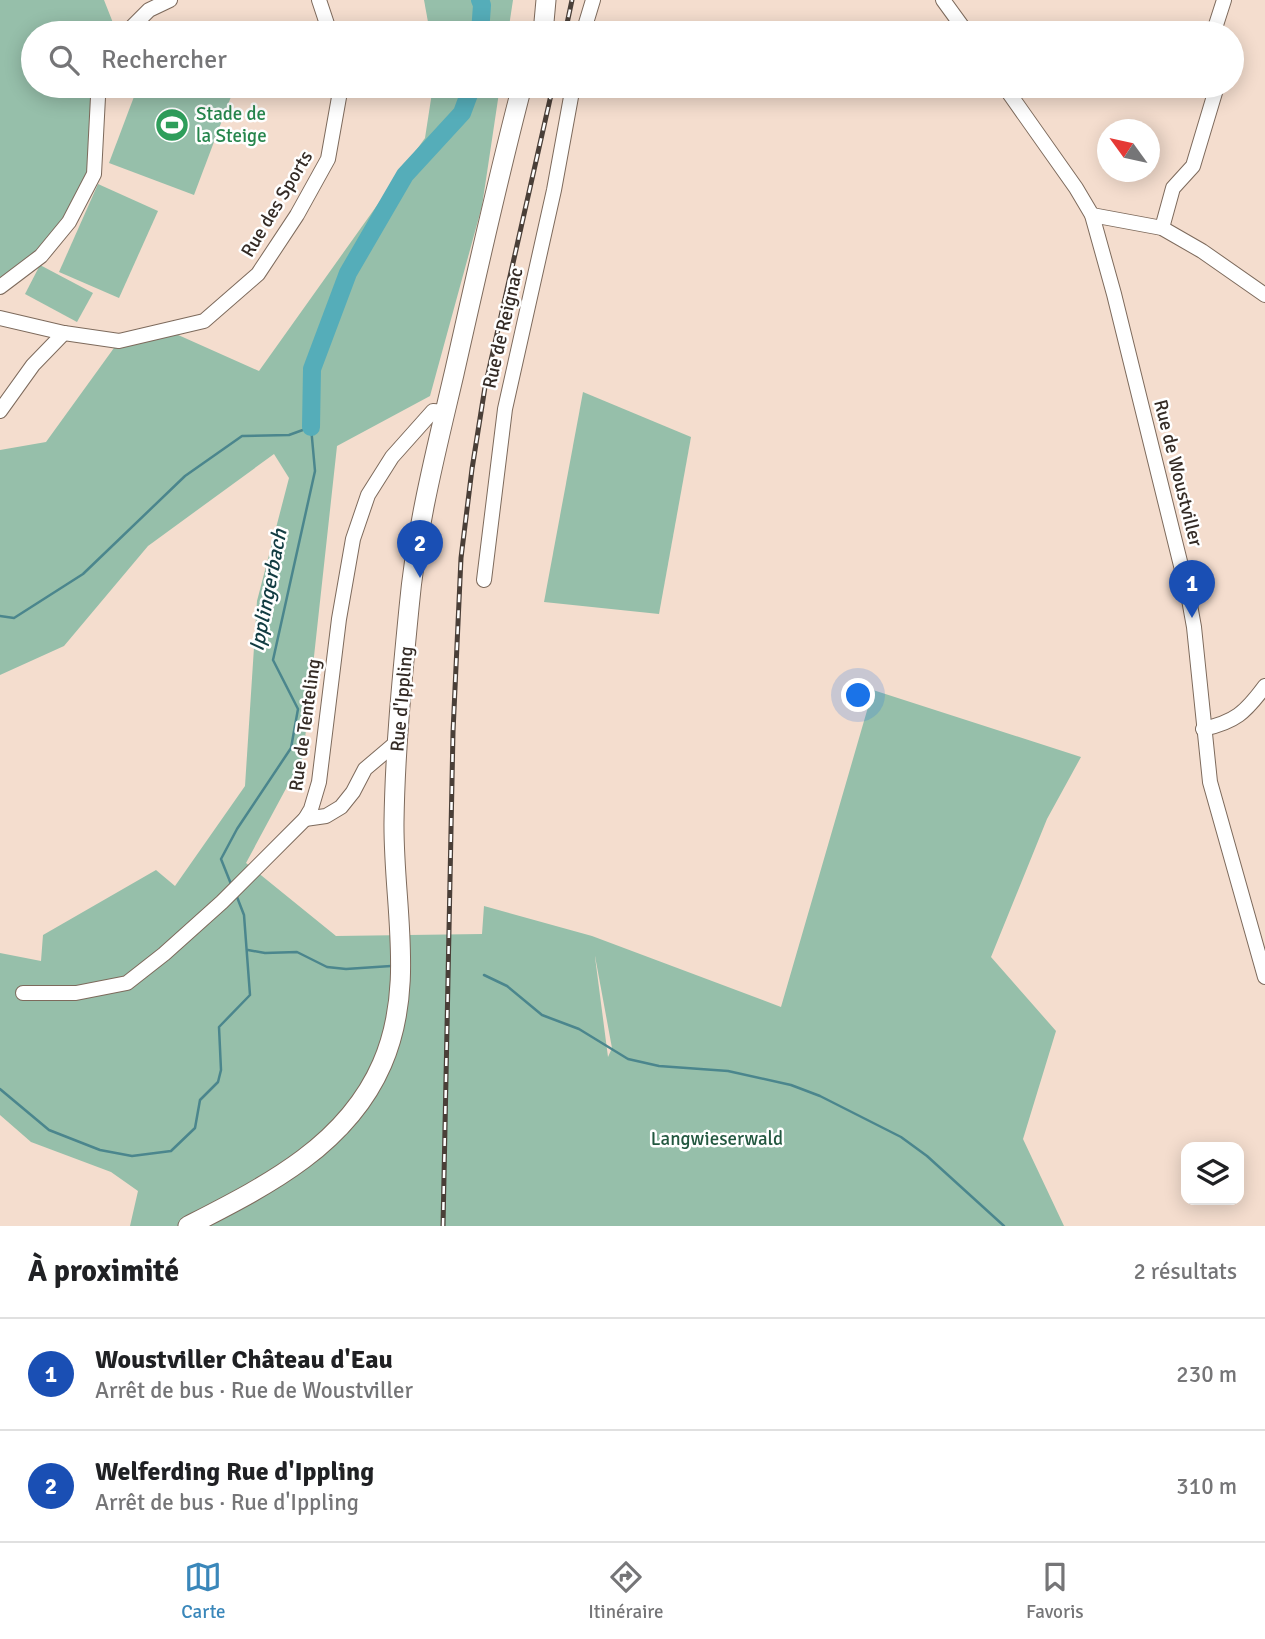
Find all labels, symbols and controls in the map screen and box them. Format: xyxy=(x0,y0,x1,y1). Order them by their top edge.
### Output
search box xyxy=(21,21,1244,98)
icon: search xyxy=(45,41,83,79)
text: Rechercher xyxy=(101,44,227,76)
place label: Stade de la Steige xyxy=(196,102,267,148)
sports icon: Stade de la Steige xyxy=(153,106,191,144)
north arrow xyxy=(1097,119,1160,182)
street label: Rue des Sports xyxy=(236,146,318,262)
street label: Rue de Reignac xyxy=(477,265,529,391)
street label: Rue de Woustviller xyxy=(1148,397,1208,549)
pin: 2 xyxy=(397,520,443,578)
water label: Ipplingerbach xyxy=(243,526,293,653)
pin: 1 xyxy=(1169,560,1215,618)
street label: Rue d'Ippling xyxy=(385,645,419,753)
street label: Rue de Tenteling xyxy=(284,657,326,793)
your location xyxy=(841,678,875,712)
park label: Langwieserwald xyxy=(651,1127,783,1151)
map controls xyxy=(1181,1142,1244,1205)
button: layers xyxy=(1181,1142,1244,1205)
text: À proximité xyxy=(28,1253,179,1290)
text: 2 résultats xyxy=(1133,1257,1237,1286)
text: Woustviller Château d'Eau xyxy=(95,1344,393,1376)
text: 1 xyxy=(45,1360,57,1389)
text: 230 m xyxy=(1176,1360,1237,1389)
text: Arrêt de bus · Rue de Woustviller xyxy=(95,1376,413,1405)
text: Welferding Rue d'Ippling xyxy=(95,1456,374,1488)
text: 2 xyxy=(45,1472,57,1501)
text: 310 m xyxy=(1176,1472,1237,1501)
text: Arrêt de bus · Rue d'Ippling xyxy=(95,1488,359,1517)
tab: Carte xyxy=(181,1558,226,1624)
tab: Itinéraire xyxy=(588,1558,663,1624)
tab: Favoris xyxy=(1026,1558,1084,1624)

